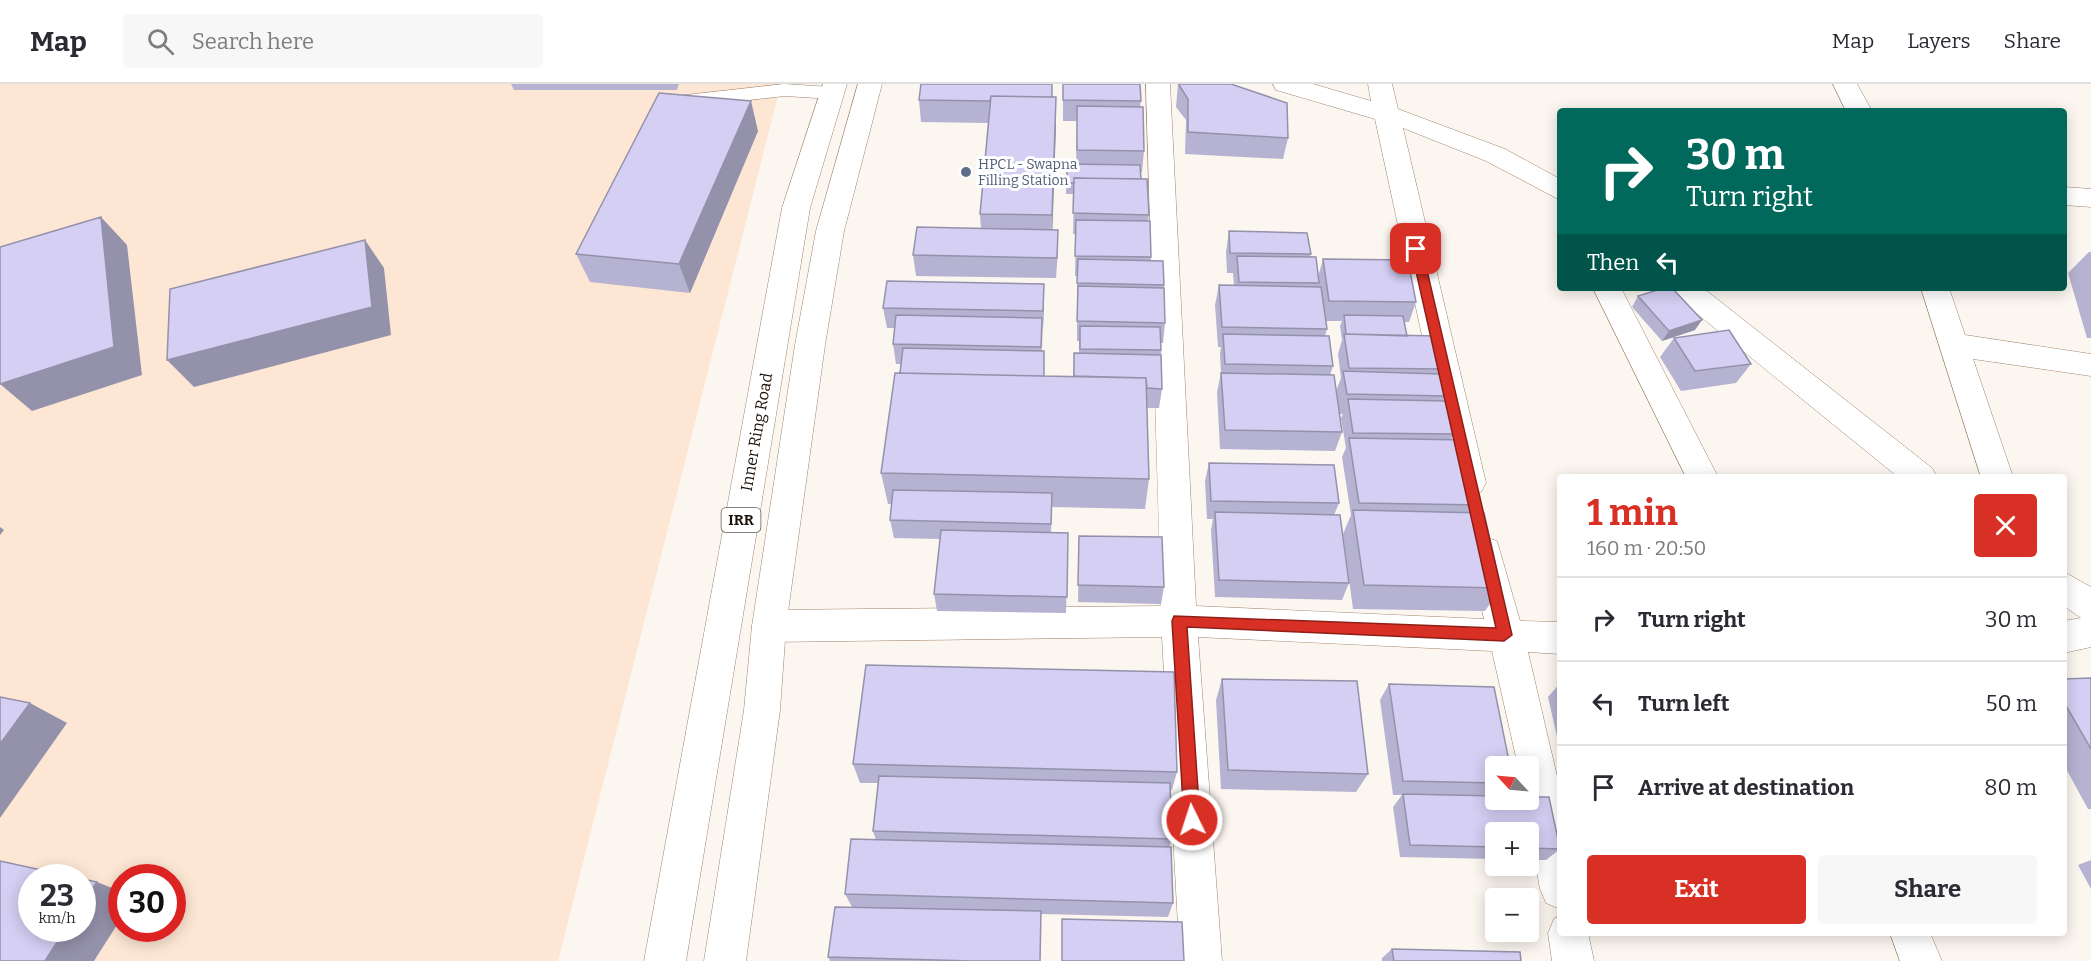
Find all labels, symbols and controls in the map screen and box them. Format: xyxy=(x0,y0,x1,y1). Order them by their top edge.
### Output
search box xyxy=(123,14,543,68)
text: Map xyxy=(30,25,87,58)
icon: search xyxy=(144,25,177,58)
text: Search here xyxy=(192,28,314,55)
text: Map xyxy=(1832,28,1874,54)
text: Layers xyxy=(1907,28,1971,54)
text: Share xyxy=(2004,28,2061,54)
text: 30 m xyxy=(1686,130,1785,180)
icon: right xyxy=(1587,132,1665,210)
place label: HPCL - Swapna Filling Station xyxy=(978,156,1078,189)
marker: HPCL - Swapna Filling Station xyxy=(959,165,973,179)
text: Turn right xyxy=(1686,181,1813,213)
pin xyxy=(1390,223,1441,274)
icon: arrive xyxy=(1399,232,1432,265)
icon: left xyxy=(1651,246,1684,279)
text: Then xyxy=(1587,249,1639,276)
street label: Inner Ring Road xyxy=(737,371,776,493)
text: 1 min xyxy=(1587,491,1678,535)
button: close xyxy=(1974,494,2037,557)
road number: IRR xyxy=(722,508,760,532)
text: 160 m · 20:50 xyxy=(1587,536,1706,560)
icon: right xyxy=(1587,603,1620,636)
text: Turn right xyxy=(1638,606,1746,633)
text: 30 m xyxy=(1985,606,2037,633)
icon: left xyxy=(1587,687,1620,720)
text: Turn left xyxy=(1638,690,1730,717)
text: 50 m xyxy=(1986,690,2037,717)
north arrow xyxy=(1485,756,1539,810)
map controls xyxy=(1485,756,1539,942)
icon: arrive xyxy=(1587,771,1620,804)
text: Arrive at destination xyxy=(1638,774,1854,801)
text: 80 m xyxy=(1984,774,2037,801)
position arrow xyxy=(1160,788,1224,852)
button: + xyxy=(1485,822,1539,876)
button: Exit xyxy=(1587,855,1806,924)
button: Share xyxy=(1818,855,2037,924)
speed limit sign: 30 xyxy=(108,864,186,942)
text: 23 xyxy=(40,878,74,914)
button: − xyxy=(1485,888,1539,942)
text: km/h xyxy=(38,909,76,927)

